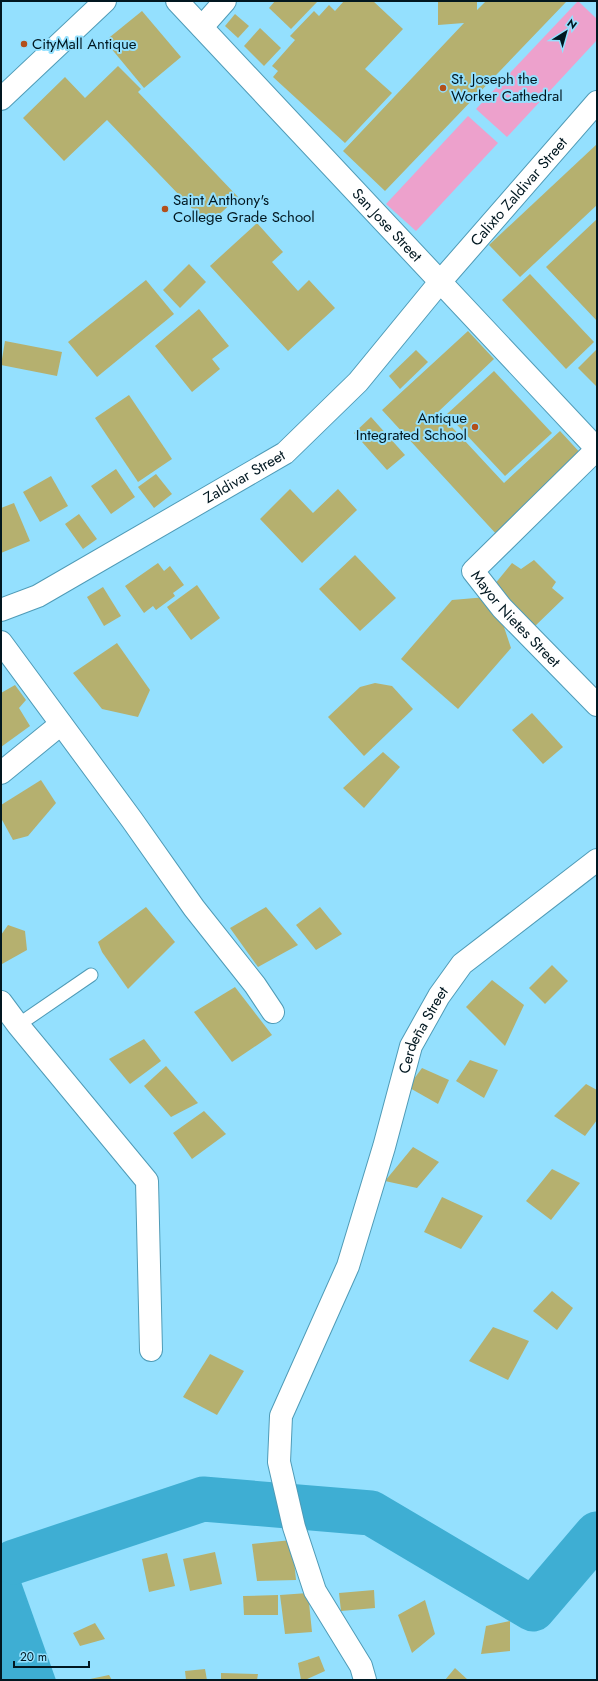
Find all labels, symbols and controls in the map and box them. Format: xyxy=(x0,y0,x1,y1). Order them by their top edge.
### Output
north arrow xyxy=(546,12,586,52)
text: N xyxy=(564,15,580,33)
place label: CityMall Antique xyxy=(32,33,137,55)
marker: CityMall Antique xyxy=(19,39,29,49)
place label: St. Joseph the Worker Cathedral xyxy=(451,68,563,107)
marker: St. Joseph the Worker Cathedral xyxy=(438,83,448,93)
street label: Calixto Zaldivar Street xyxy=(465,132,573,251)
street label: San Jose Street xyxy=(347,183,427,267)
place label: Saint Anthony's College Grade School xyxy=(173,189,315,228)
marker: Saint Anthony's College Grade School xyxy=(160,204,170,214)
place label: Antique Integrated School xyxy=(356,407,467,446)
marker: Antique Integrated School xyxy=(470,422,480,432)
street label: Zaldivar Street xyxy=(200,444,289,509)
street label: Mayor Nietes Street xyxy=(465,566,566,673)
street label: Cerdeña Street xyxy=(393,982,454,1076)
scale bar xyxy=(14,1643,89,1669)
text: 20 m xyxy=(20,1648,47,1666)

